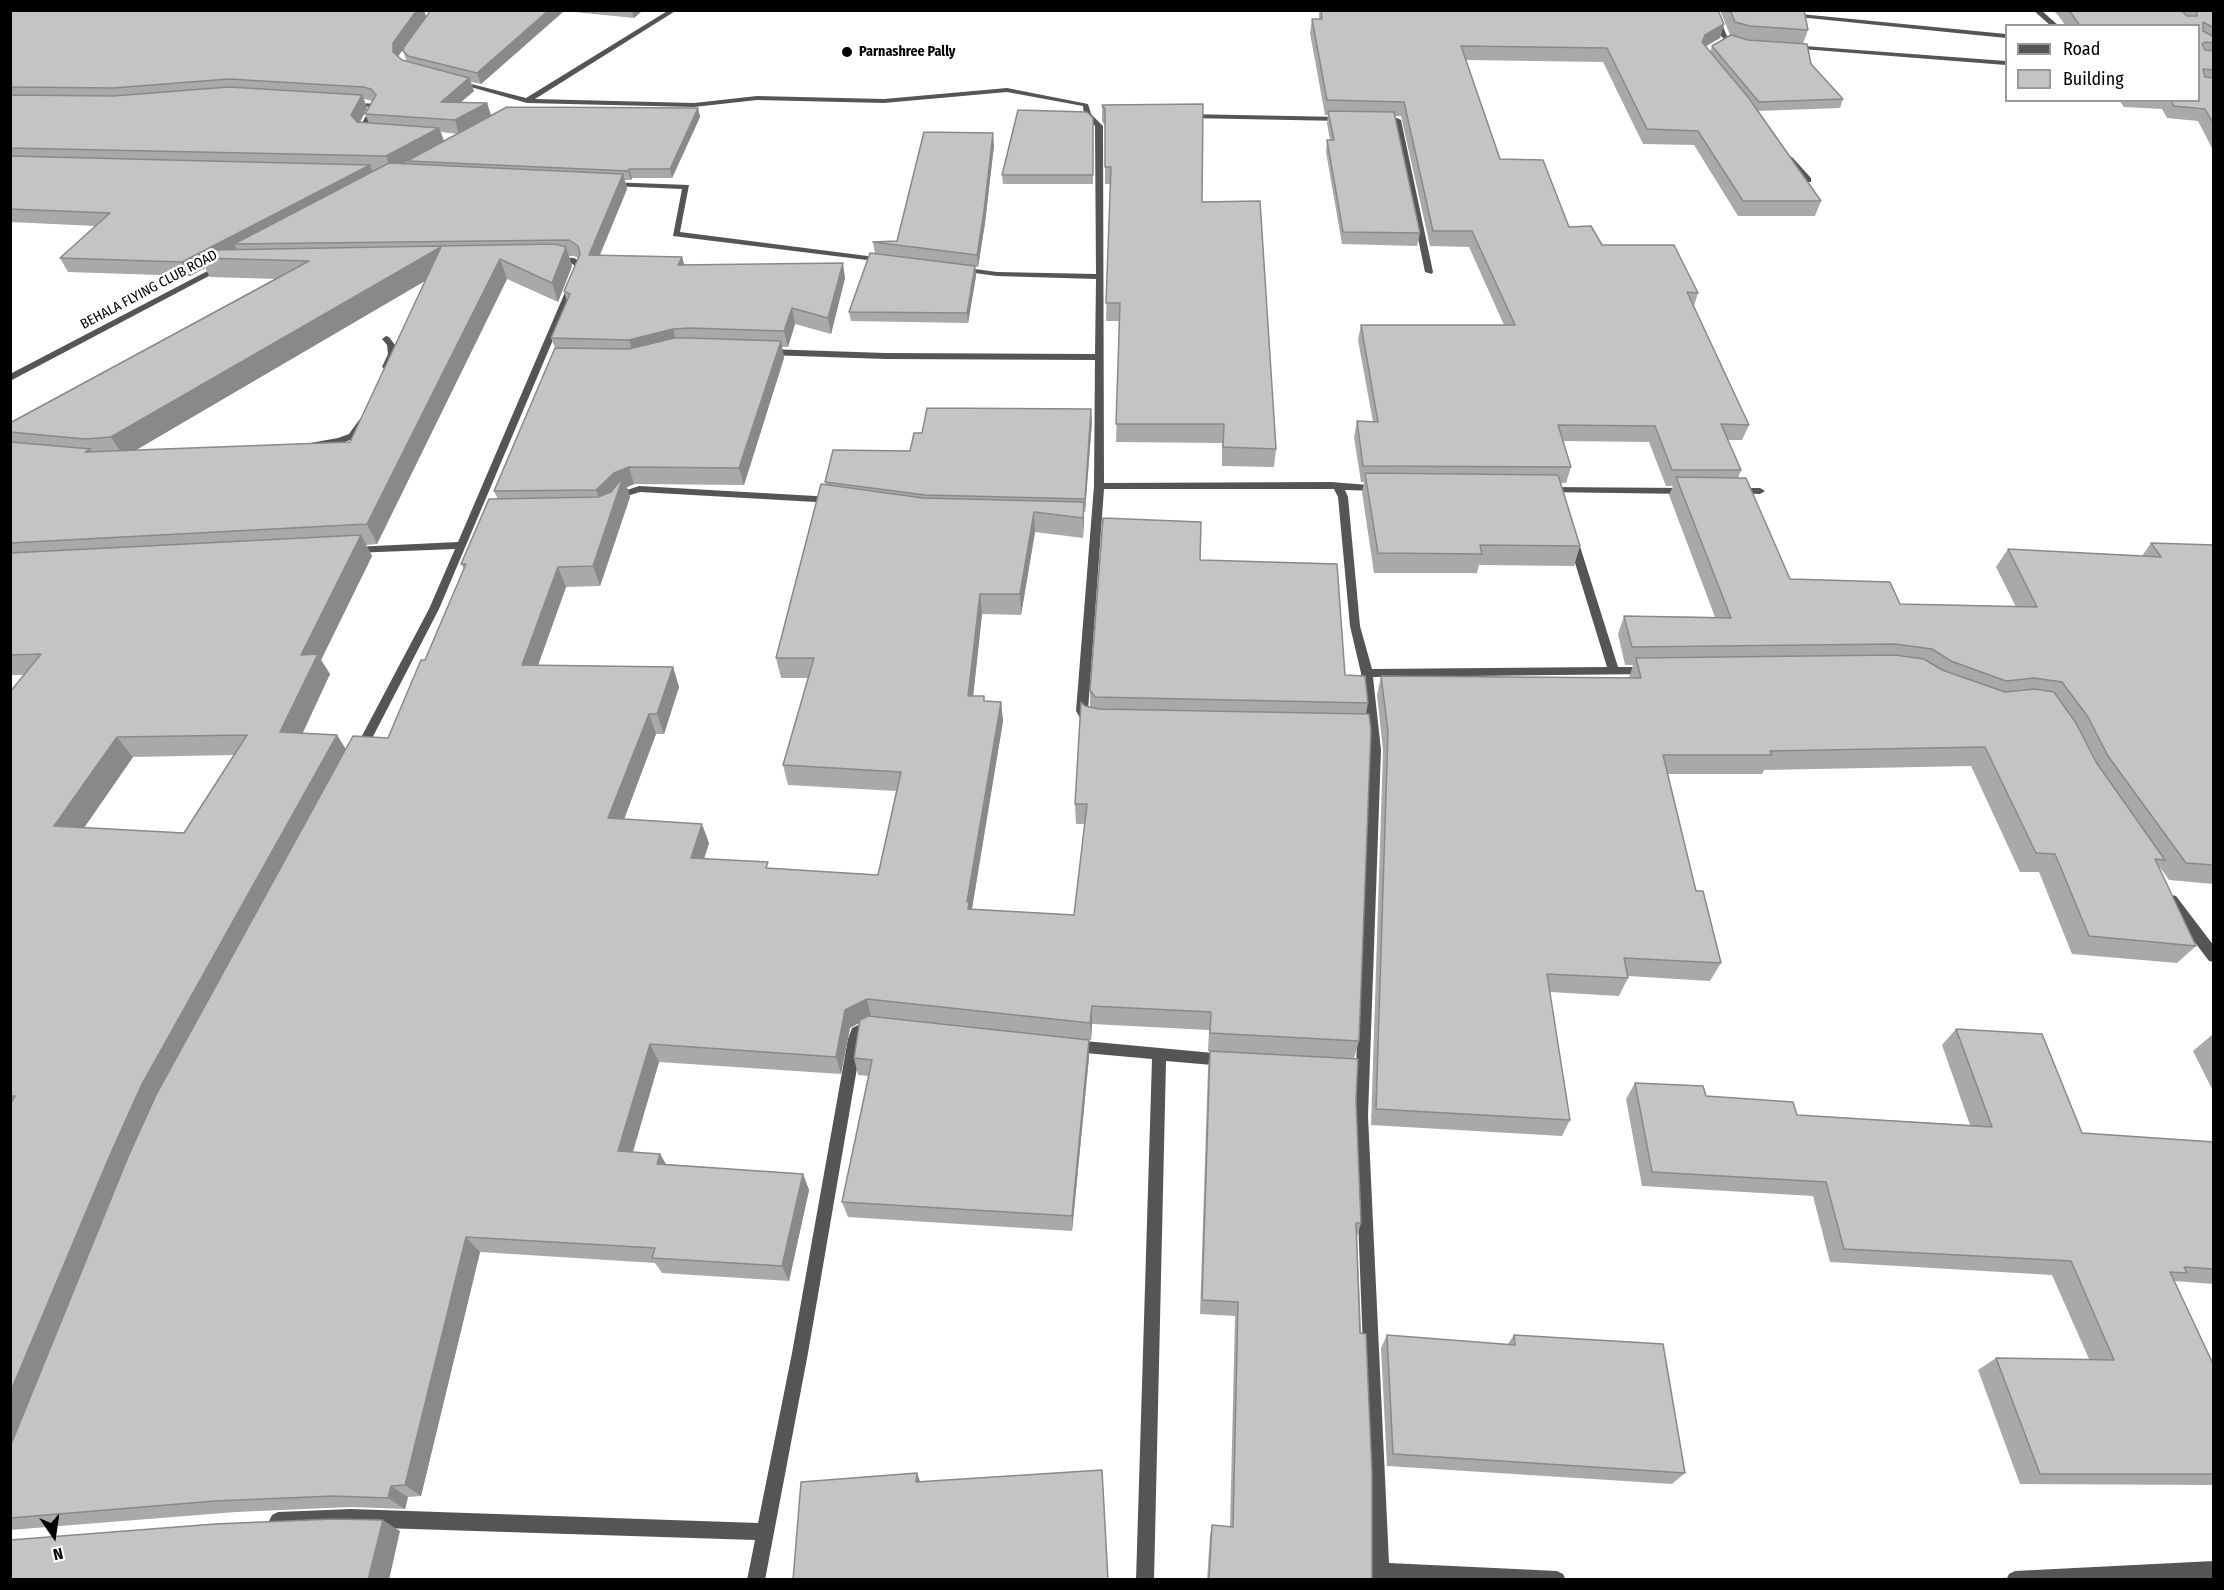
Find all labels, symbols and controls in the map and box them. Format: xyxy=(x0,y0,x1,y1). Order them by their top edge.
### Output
legend xyxy=(2005,24,2200,102)
text: Road xyxy=(2063,38,2100,60)
place label: Parnashree Pally xyxy=(859,44,956,60)
marker: Parnashree Pally xyxy=(840,45,854,59)
text: Building xyxy=(2063,68,2124,90)
street label: BEHALA FLYING CLUB ROAD xyxy=(78,247,220,333)
north arrow xyxy=(24,1506,84,1566)
text: N xyxy=(51,1544,65,1564)

